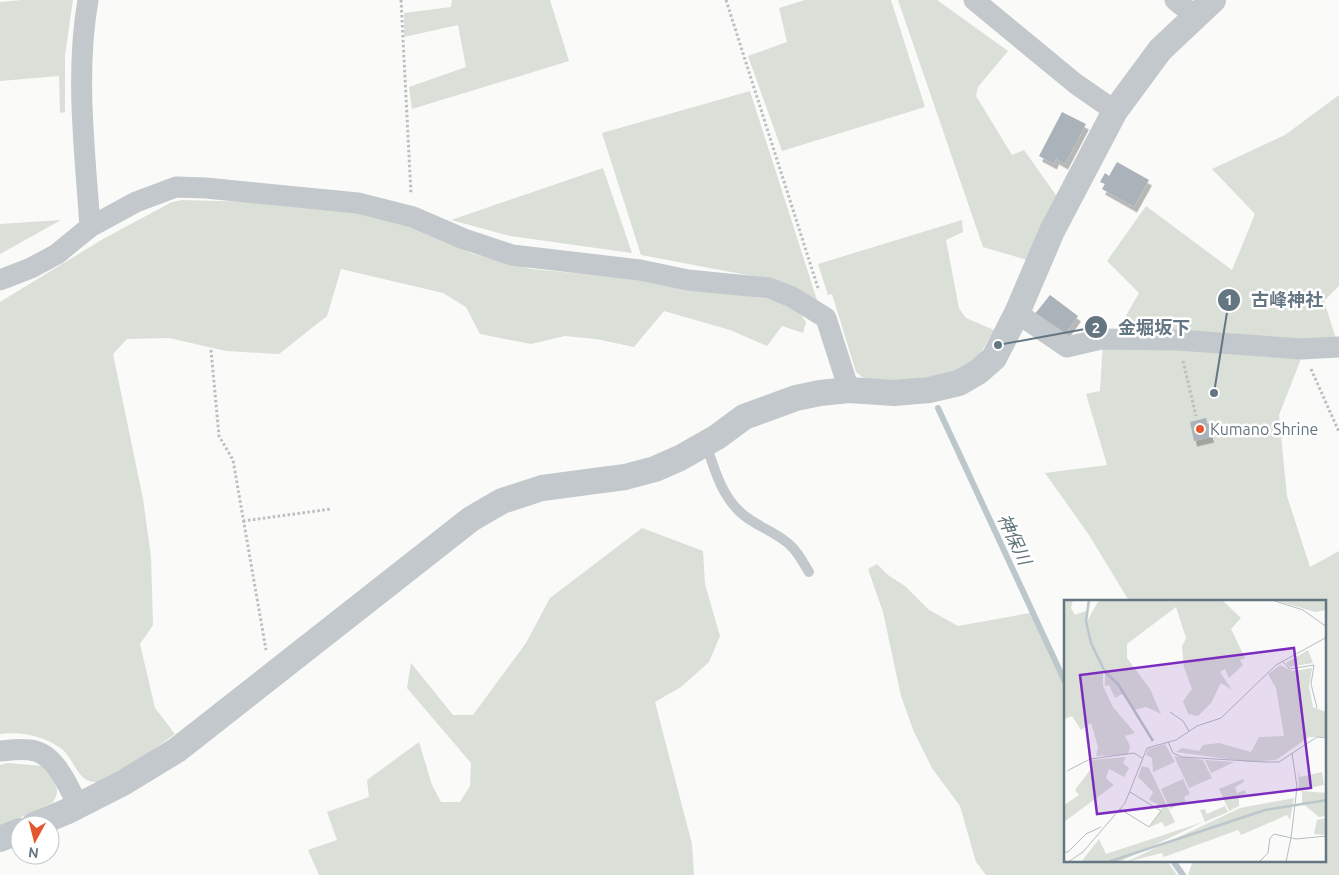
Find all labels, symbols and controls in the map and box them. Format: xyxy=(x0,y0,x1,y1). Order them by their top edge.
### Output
callout: 古峰神社 xyxy=(1216,283,1333,316)
text: 古峰神社 xyxy=(1251,289,1323,309)
text: 1 xyxy=(1225,291,1233,308)
callout: 金堀坂下 xyxy=(1083,311,1200,344)
text: 金堀坂下 xyxy=(1118,317,1190,337)
text: 2 xyxy=(1092,319,1100,336)
place label: Kumano Shrine xyxy=(1210,420,1318,438)
marker: Kumano Shrine xyxy=(1194,423,1206,435)
water label: 神保川 xyxy=(995,510,1036,570)
inset map xyxy=(1064,600,1326,862)
north arrow xyxy=(10,815,60,865)
text: N xyxy=(27,844,40,861)

